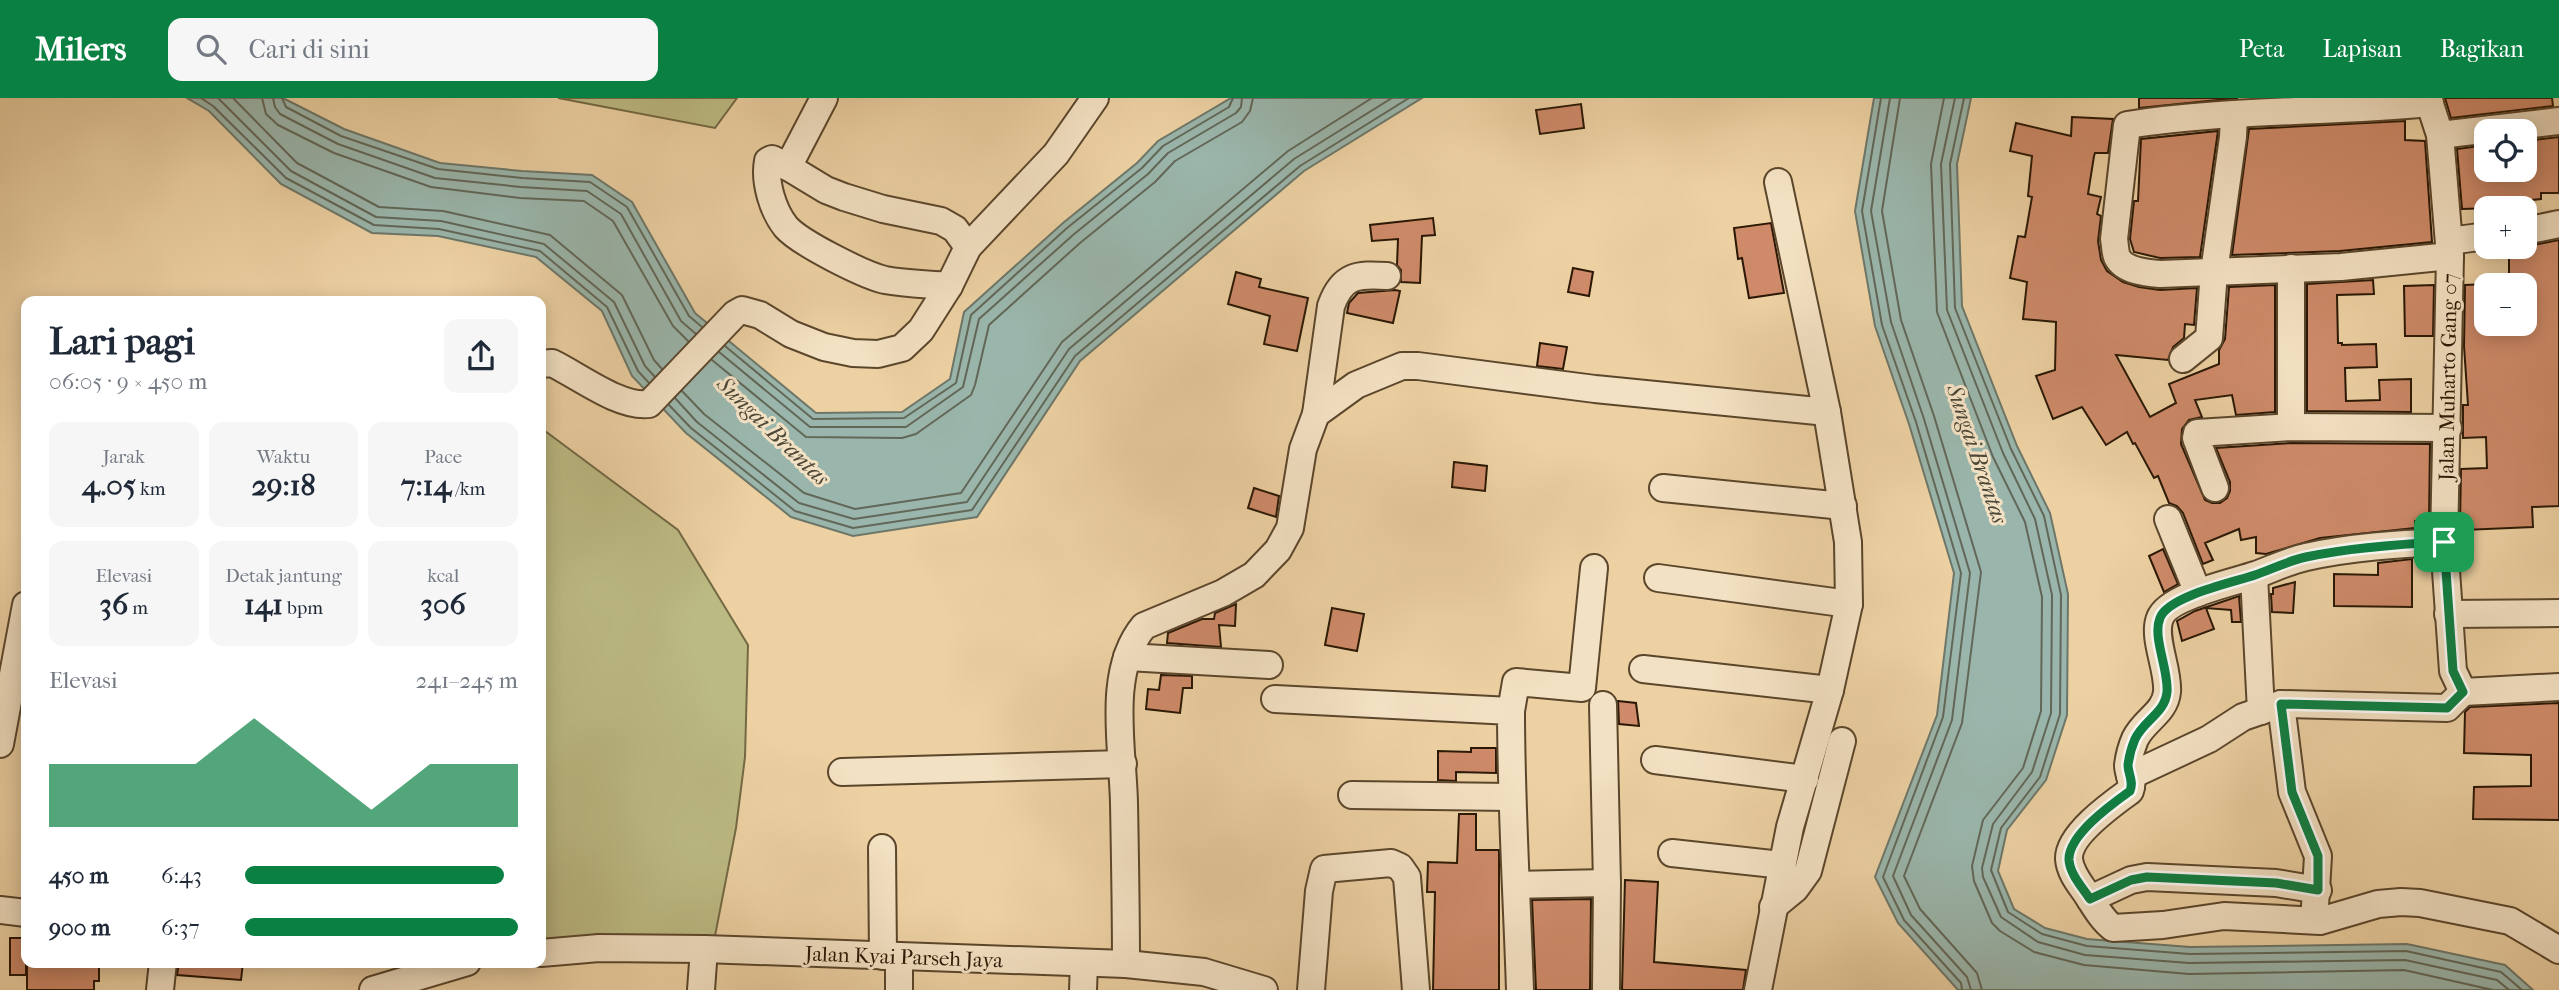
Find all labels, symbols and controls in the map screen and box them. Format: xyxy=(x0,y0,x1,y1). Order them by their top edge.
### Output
search box xyxy=(168,18,658,81)
text: Milers xyxy=(35,30,126,69)
icon: search xyxy=(192,30,230,68)
text: Cari di sini xyxy=(248,34,370,65)
text: Peta xyxy=(2239,35,2284,63)
text: Lapisan xyxy=(2322,35,2402,63)
text: Bagikan xyxy=(2440,35,2524,63)
map controls xyxy=(2474,119,2537,336)
button: locate xyxy=(2474,119,2537,182)
button: + xyxy=(2474,196,2537,259)
street label: Jalan Muharto Gang 07 xyxy=(2434,273,2462,483)
button: − xyxy=(2474,273,2537,336)
text: Lari pagi xyxy=(49,319,195,364)
button: share xyxy=(444,319,518,393)
text: 06:05 · 9 × 450 m xyxy=(49,368,207,395)
water label: Sungai Brantas xyxy=(711,370,835,492)
water label: Sungai Brantas xyxy=(1940,380,2014,528)
text: Jarak xyxy=(103,446,145,468)
text: Waktu xyxy=(257,446,310,468)
text: Pace xyxy=(424,446,462,468)
text: 4.05 xyxy=(82,468,136,503)
text: 29:18 xyxy=(251,468,316,503)
text: 7:14 xyxy=(401,468,451,503)
text: km xyxy=(136,478,166,500)
text: /km xyxy=(451,478,485,500)
pin xyxy=(2414,512,2474,572)
icon: arrive xyxy=(2425,523,2463,561)
text: Elevasi xyxy=(95,565,152,587)
text: Detak jantung xyxy=(225,565,342,587)
text: kcal xyxy=(427,565,459,587)
text: 36 xyxy=(100,587,128,622)
text: 141 xyxy=(244,587,283,622)
text: 306 xyxy=(421,587,466,622)
text: m xyxy=(128,597,148,619)
text: bpm xyxy=(283,597,323,619)
text: Elevasi xyxy=(49,667,118,694)
text: 241–245 m xyxy=(416,667,518,694)
text: 450 m xyxy=(49,862,109,889)
text: 6:43 xyxy=(161,862,202,889)
text: 900 m xyxy=(49,914,111,941)
text: 6:37 xyxy=(161,914,200,941)
street label: Jalan Kyai Parseh Jaya xyxy=(803,941,1004,972)

